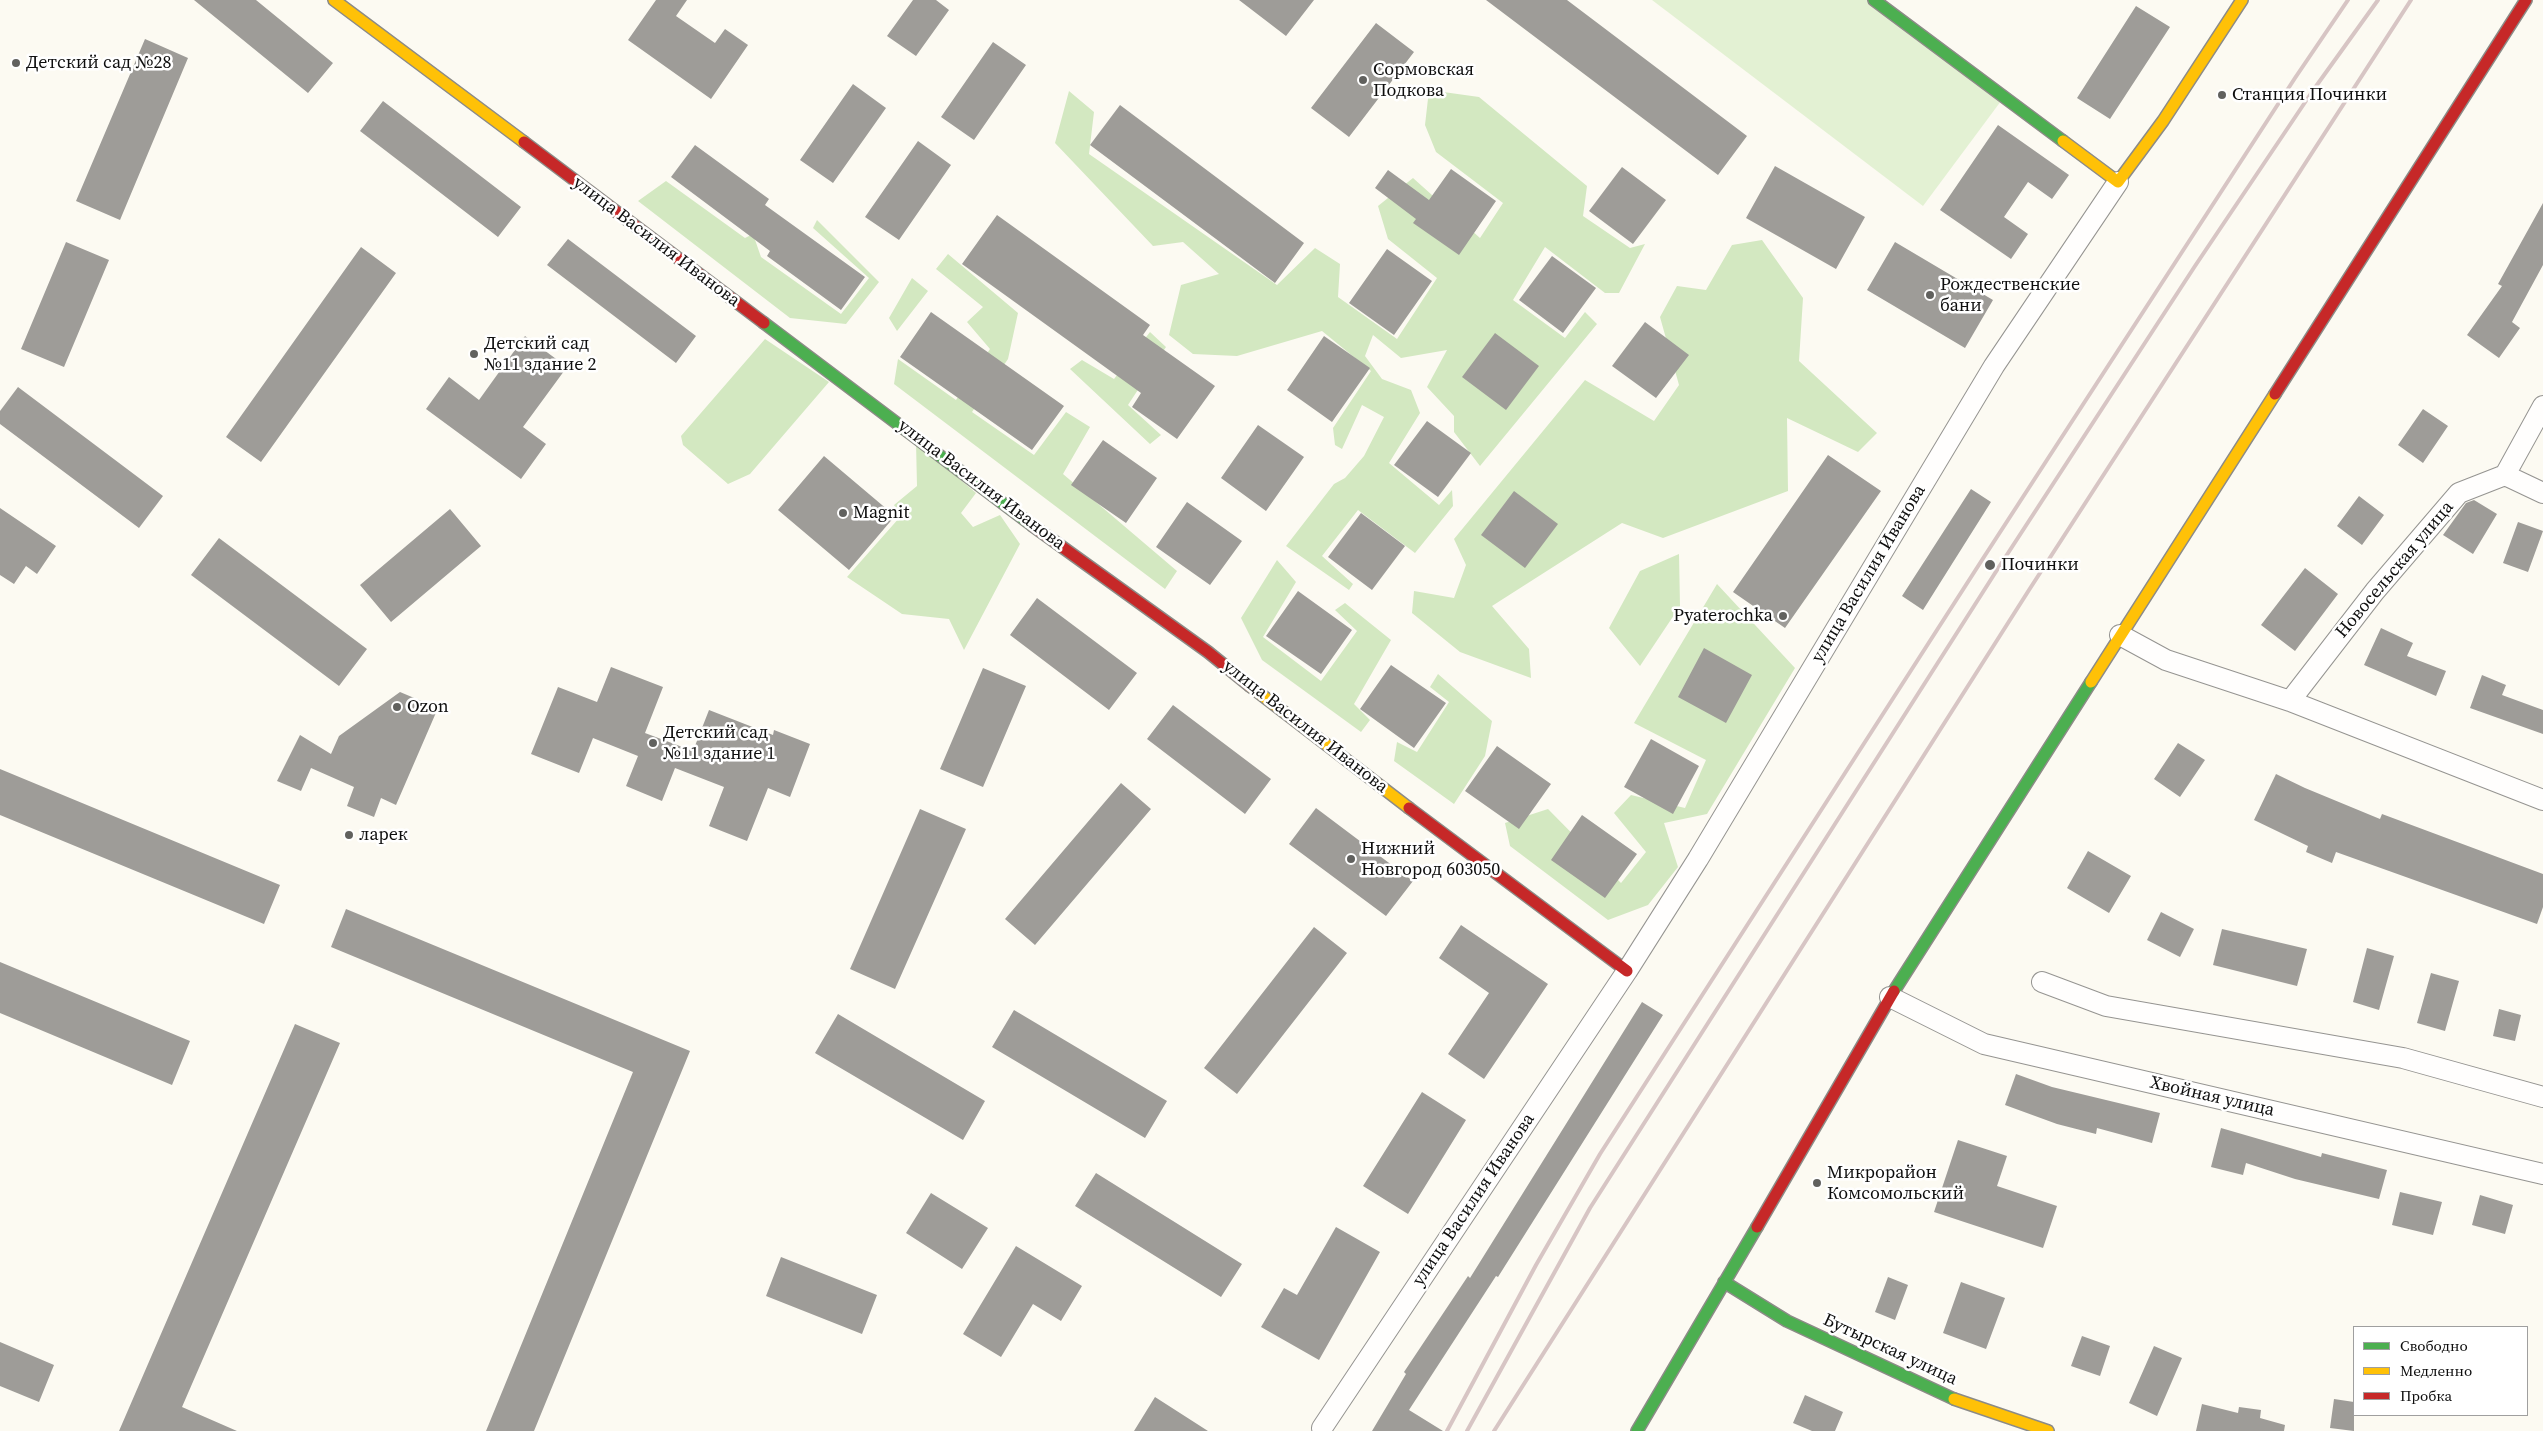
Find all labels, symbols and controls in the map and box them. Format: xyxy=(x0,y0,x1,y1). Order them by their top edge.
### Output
place label: Детский сад №28 xyxy=(26,52,172,74)
marker: Детский сад №28 xyxy=(10,57,22,69)
place label: Сормовская Подкова xyxy=(1373,59,1474,102)
marker: Сормовская Подкова xyxy=(1357,74,1369,86)
place label: Станция Починки xyxy=(2232,84,2387,106)
marker: Станция Починки xyxy=(2216,89,2228,101)
street label: улица Василия Иванова xyxy=(568,172,744,312)
place label: Рождественские бани xyxy=(1940,274,2080,316)
marker: Рождественские бани xyxy=(1924,289,1936,301)
place label: Детский сад №11 здание 2 xyxy=(484,333,597,376)
marker: Детский сад №11 здание 2 xyxy=(468,348,480,360)
street label: улица Василия Иванова xyxy=(893,415,1069,555)
street label: улица Василия Иванова xyxy=(1807,481,1931,667)
street label: Новосельская улица xyxy=(2331,497,2459,643)
place label: Magnit xyxy=(853,502,909,524)
marker: Magnit xyxy=(837,507,849,519)
place label: Починки xyxy=(2001,554,2079,576)
marker: Починки xyxy=(1983,558,1997,572)
place label: Pyaterochka xyxy=(1673,605,1773,627)
marker: Pyaterochka xyxy=(1777,610,1789,622)
street label: улица Василия Иванова xyxy=(1218,656,1392,798)
place label: Ozon xyxy=(407,696,449,718)
marker: Ozon xyxy=(391,701,403,713)
place label: Детский сад №11 здание 1 xyxy=(663,722,776,764)
marker: Детский сад №11 здание 1 xyxy=(647,737,659,749)
place label: ларек xyxy=(359,824,408,846)
marker: ларек xyxy=(343,829,355,841)
place label: Нижний Новгород 603050 xyxy=(1361,838,1500,881)
marker: Нижний Новгород 603050 xyxy=(1345,853,1357,865)
street label: Хвойная улица xyxy=(2147,1072,2277,1122)
street label: улица Василия Иванова xyxy=(1408,1110,1540,1290)
place label: Микрорайон Комсомольский xyxy=(1827,1162,1964,1204)
marker: Микрорайон Комсомольский xyxy=(1811,1177,1823,1189)
street label: Бутырская улица xyxy=(1819,1309,1961,1391)
legend xyxy=(2353,1326,2528,1416)
text: Свободно xyxy=(2400,1335,2468,1356)
text: Медленно xyxy=(2400,1360,2472,1381)
text: Пробка xyxy=(2400,1385,2452,1406)

